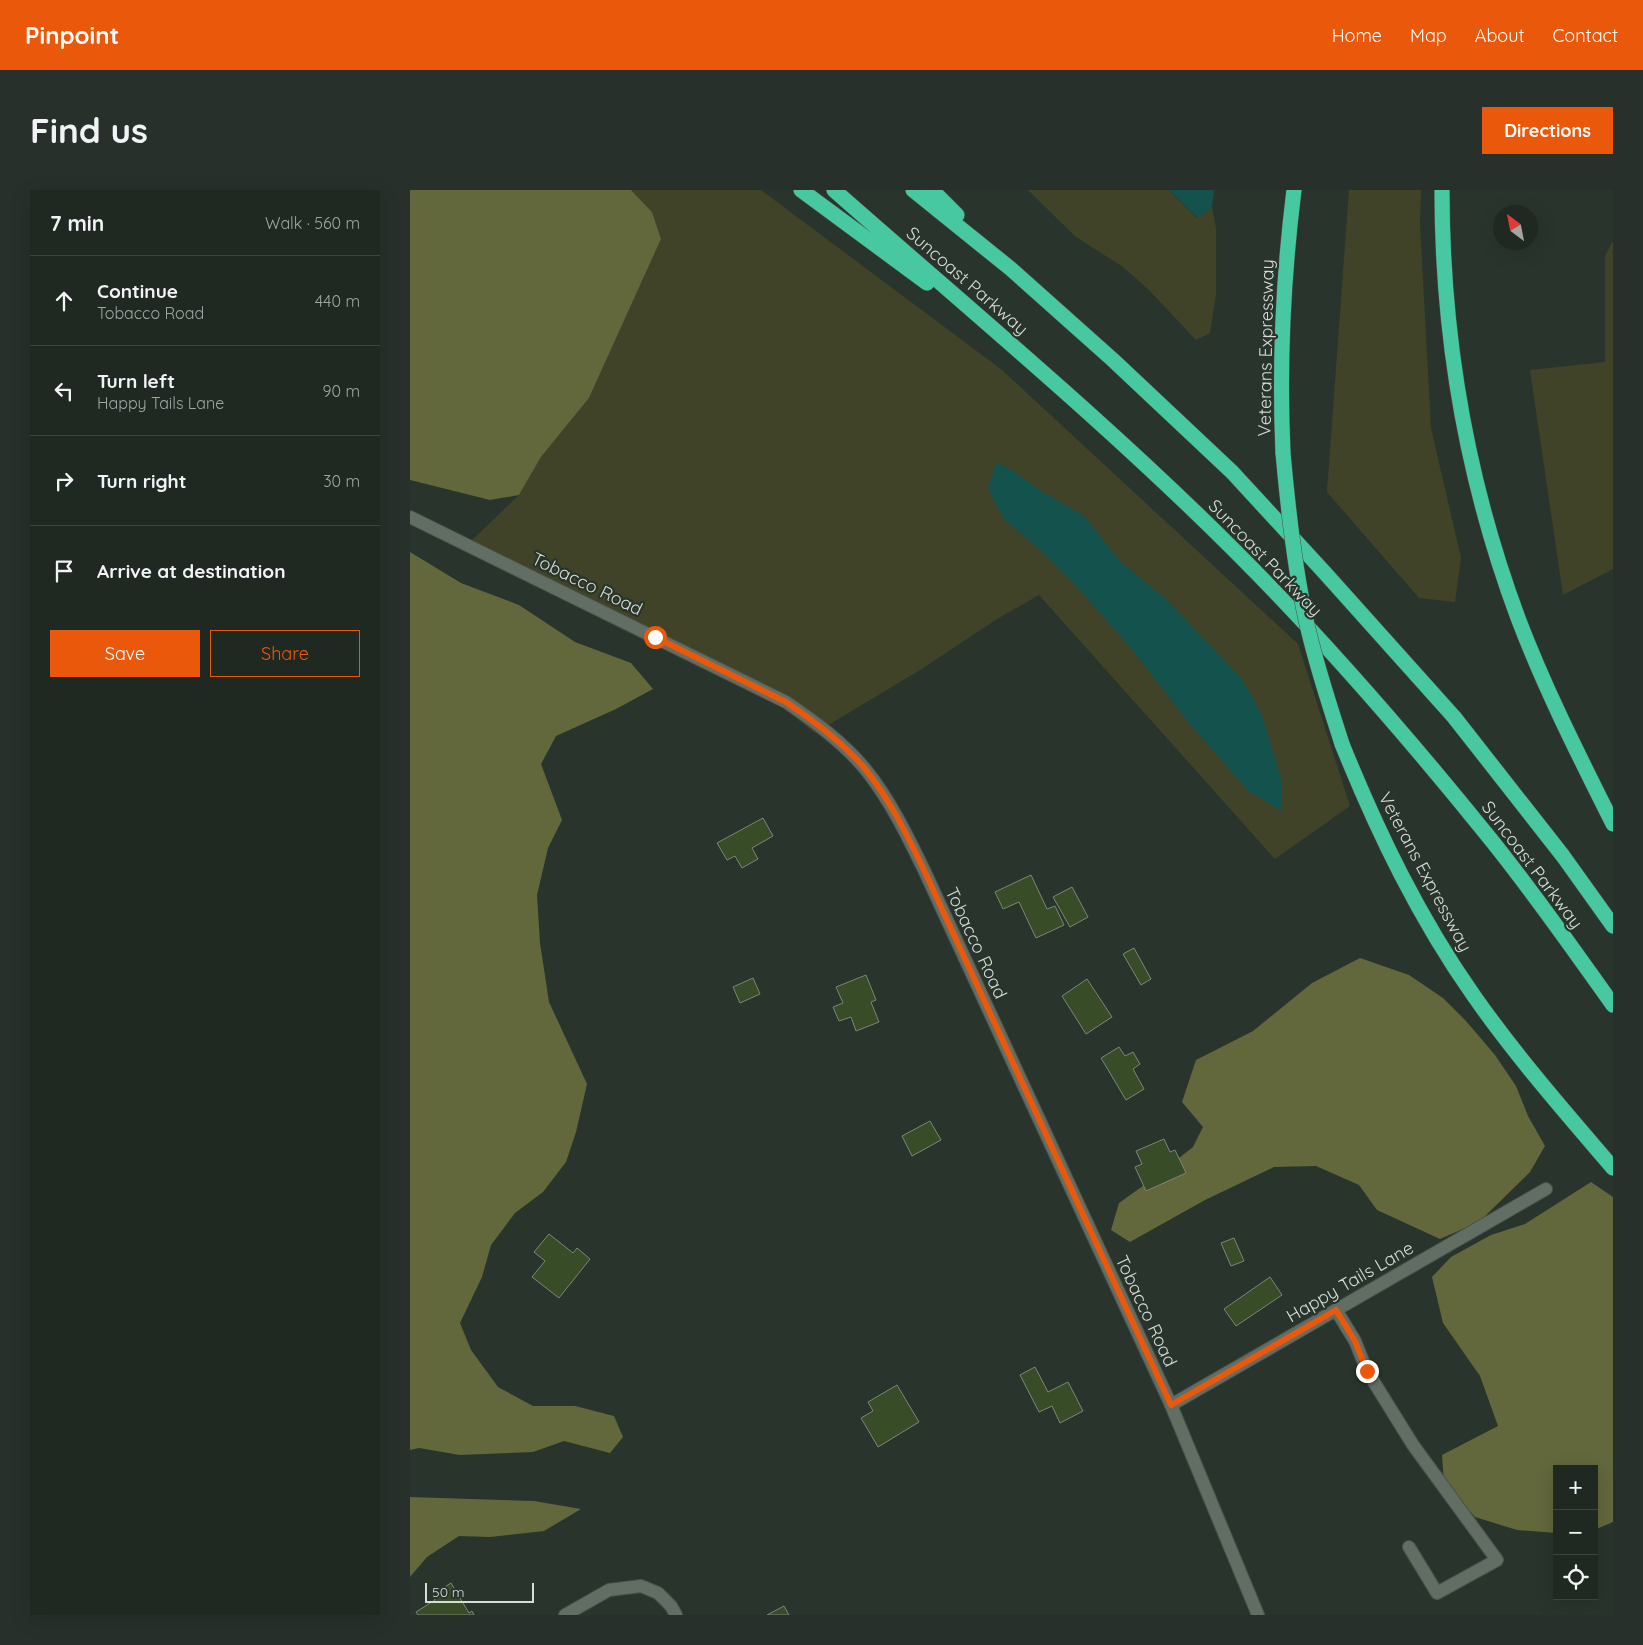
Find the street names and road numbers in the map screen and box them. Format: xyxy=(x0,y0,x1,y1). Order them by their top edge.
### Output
street label: Suncoast Parkway xyxy=(902,221,1033,340)
street label: Veterans Expressway xyxy=(1252,259,1279,437)
street label: Suncoast Parkway xyxy=(1204,494,1327,621)
street label: Tobacco Road xyxy=(528,547,646,620)
street label: Veterans Expressway xyxy=(1374,788,1477,956)
street label: Suncoast Parkway xyxy=(1477,796,1588,933)
street label: Tobacco Road xyxy=(941,883,1012,1002)
street label: Happy Tails Lane xyxy=(1282,1236,1418,1327)
street label: Tobacco Road xyxy=(1111,1251,1182,1370)

